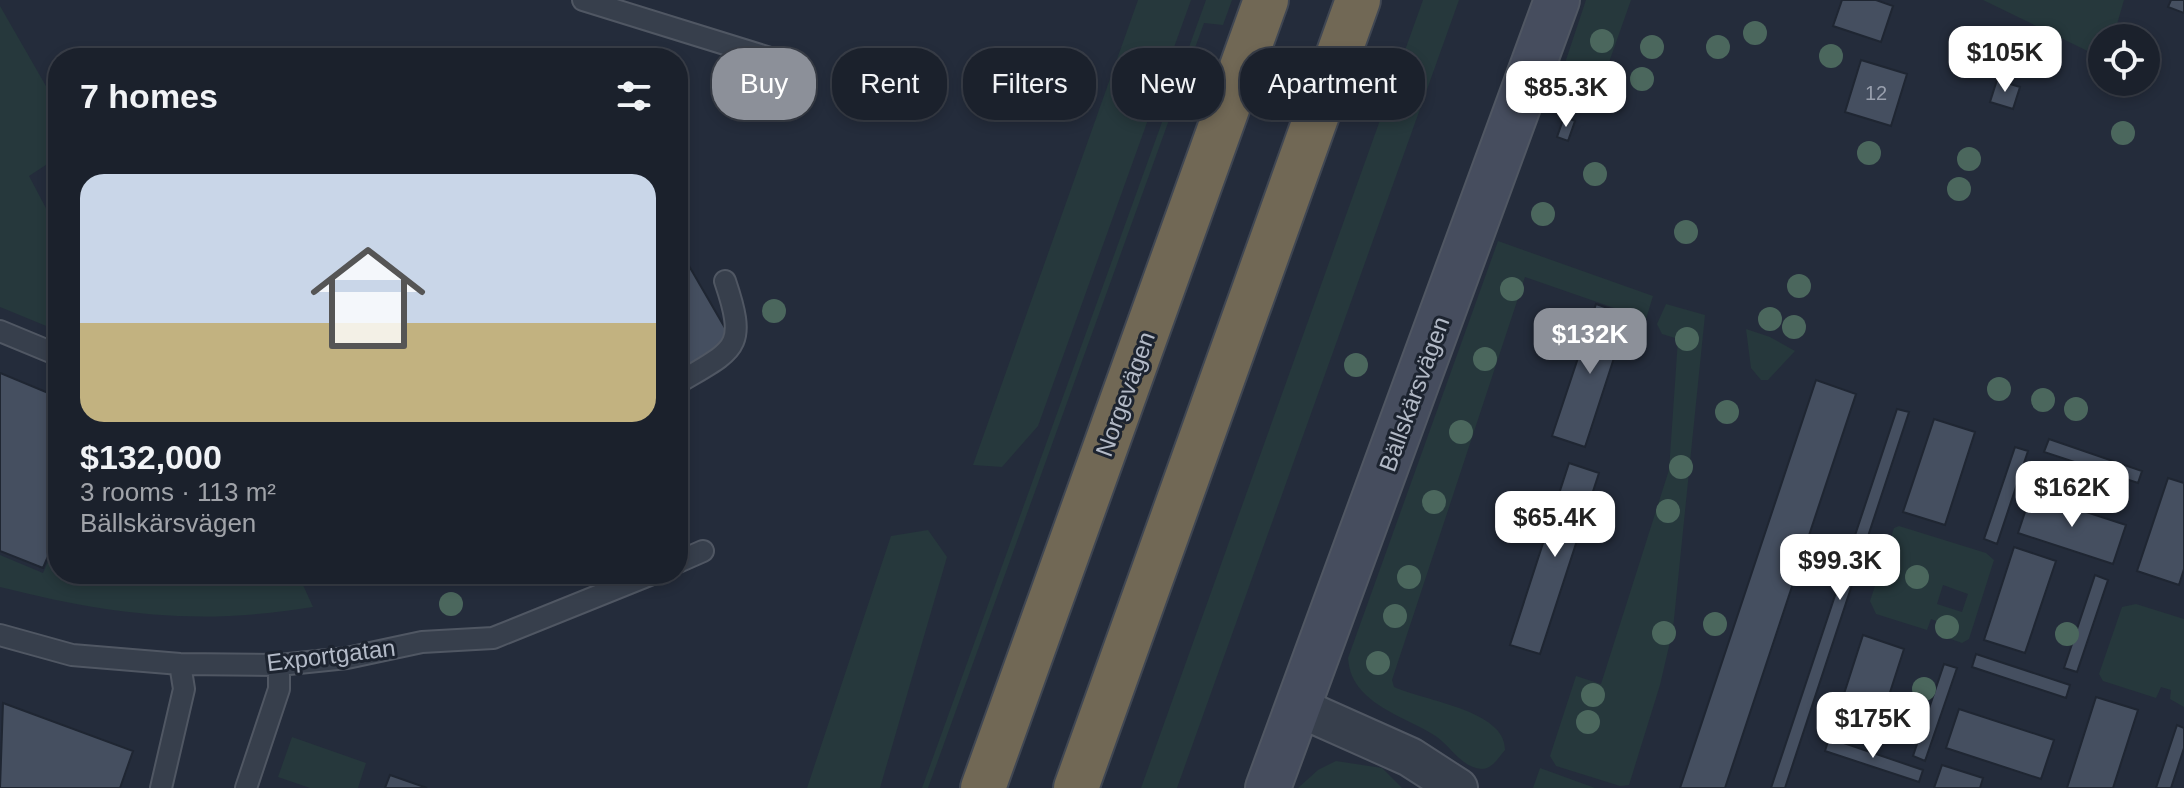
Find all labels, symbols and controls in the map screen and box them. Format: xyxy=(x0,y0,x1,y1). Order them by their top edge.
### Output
map controls xyxy=(2088,24,2160,96)
button: locate xyxy=(2088,24,2160,96)
pin: $105K xyxy=(1949,26,2061,94)
text: $105K xyxy=(1967,37,2043,67)
chip: Buy xyxy=(712,48,816,120)
chip: Rent xyxy=(832,48,947,120)
chip: Filters xyxy=(963,48,1096,120)
chip: New xyxy=(1112,48,1224,120)
chip: Apartment xyxy=(1240,48,1425,120)
pin: $85.3K xyxy=(1501,61,1631,129)
text: $85.3K xyxy=(1524,72,1608,102)
icon: filters xyxy=(612,74,656,118)
text: 7 homes xyxy=(80,77,218,115)
house number: 12 xyxy=(1865,82,1887,104)
icon: home xyxy=(296,226,440,370)
pin: $132K xyxy=(1534,308,1646,376)
street label: Bällskärsvägen xyxy=(1373,313,1455,475)
text: $132K xyxy=(1552,319,1628,349)
street label: Norgevägen xyxy=(1090,328,1160,460)
text: $132,000 xyxy=(80,438,222,476)
pin: $162K xyxy=(2016,461,2128,529)
text: $162K xyxy=(2034,472,2110,502)
text: 3 rooms · 113 m² xyxy=(80,477,276,507)
pin: $65.4K xyxy=(1490,491,1620,559)
text: $65.4K xyxy=(1513,502,1597,532)
text: Bällskärsvägen xyxy=(80,508,256,538)
pin: $99.3K xyxy=(1775,534,1905,602)
text: $99.3K xyxy=(1798,545,1882,575)
street label: Exportgatan xyxy=(265,634,397,676)
pin: $175K xyxy=(1817,692,1929,760)
text: $175K xyxy=(1835,703,1911,733)

